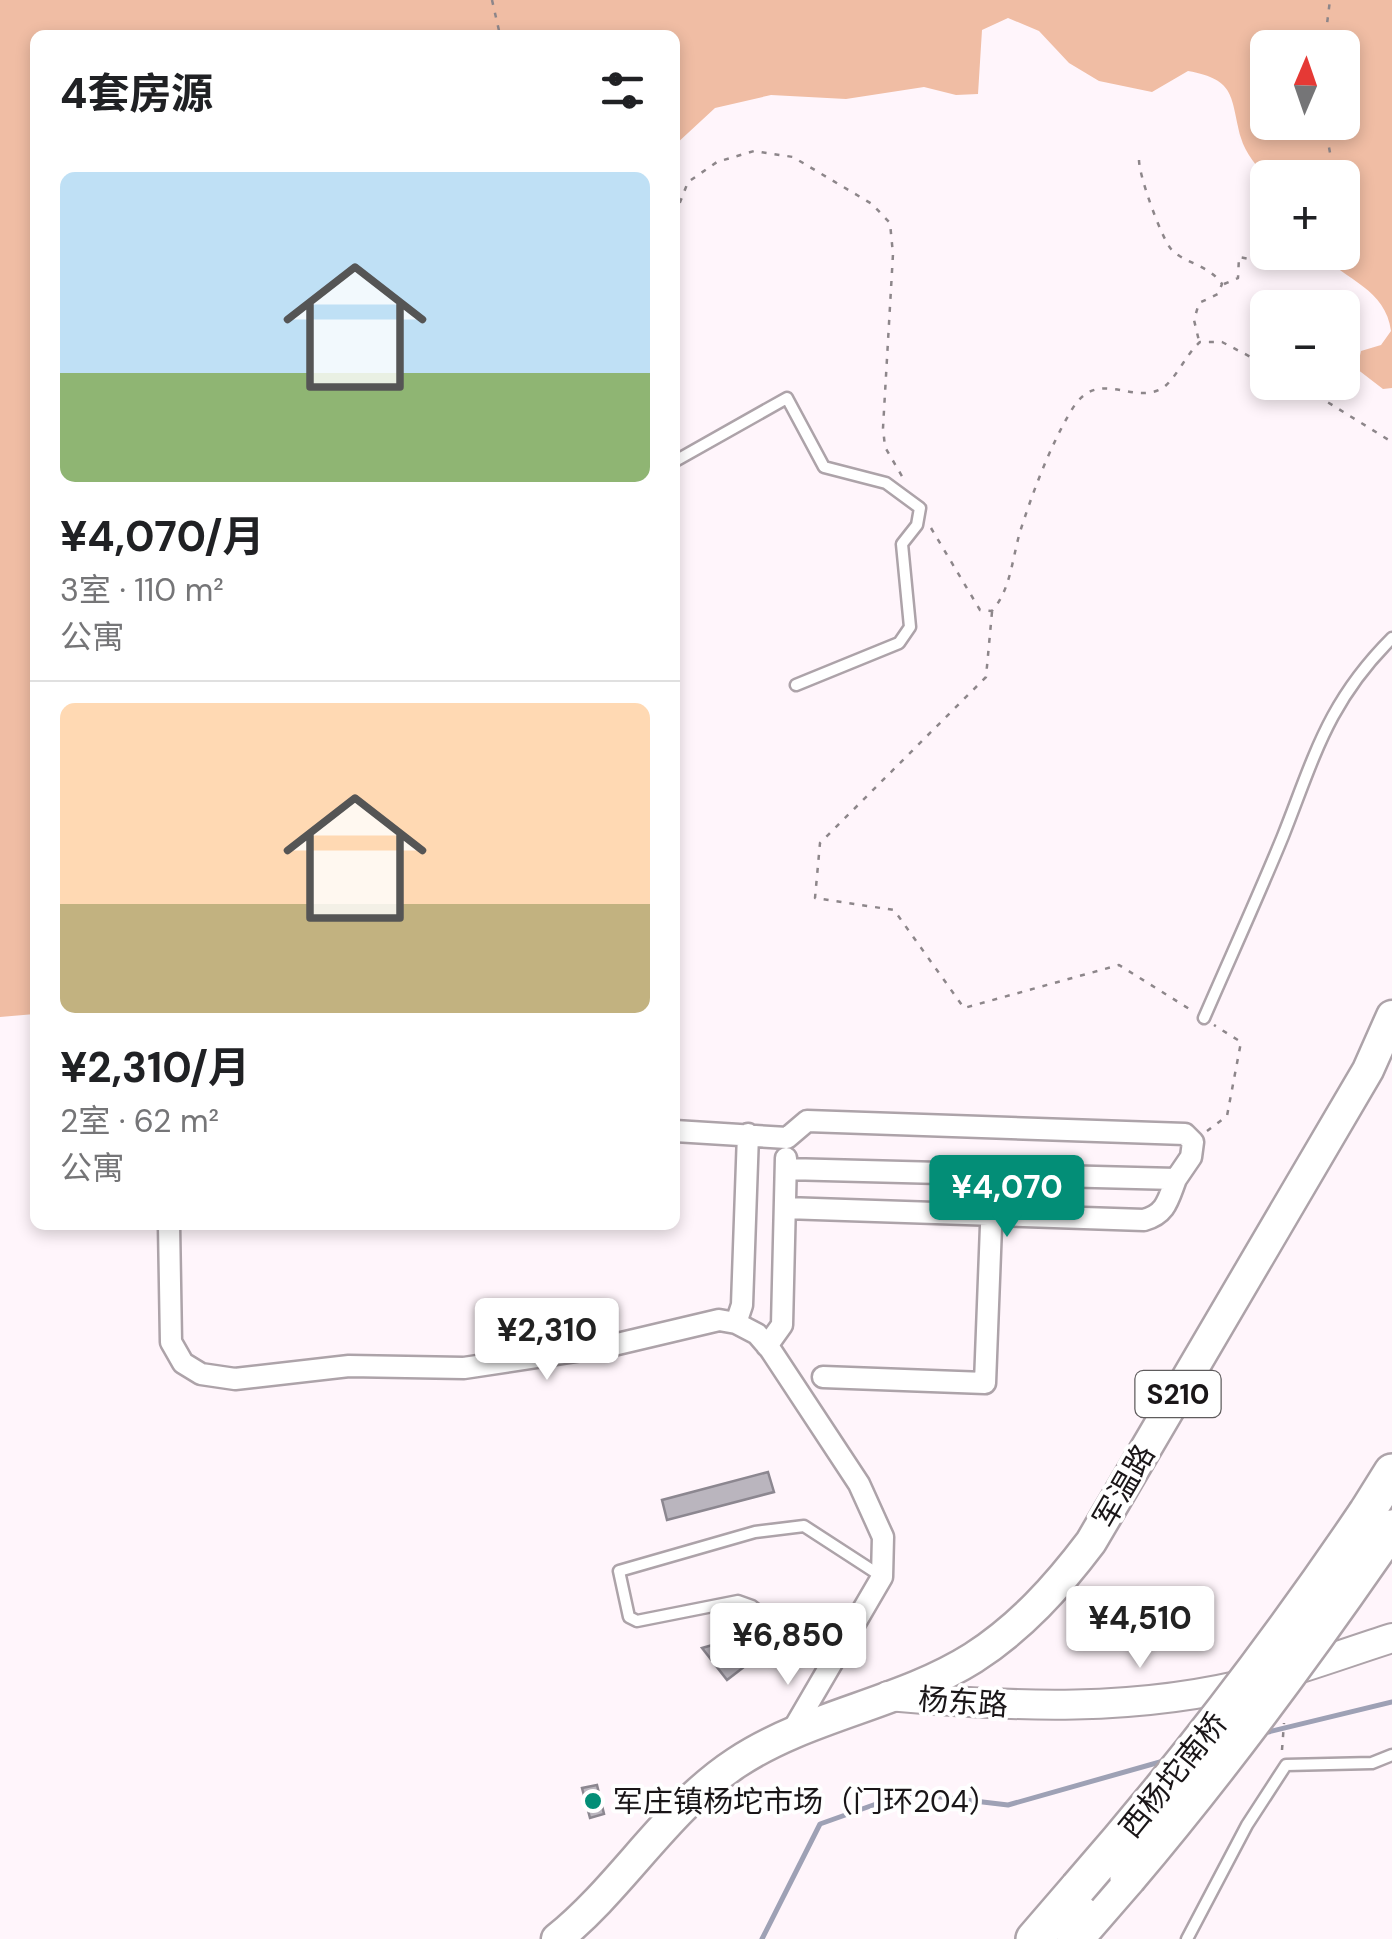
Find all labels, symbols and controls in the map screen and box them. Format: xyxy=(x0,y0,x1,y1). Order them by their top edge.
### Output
north arrow xyxy=(1250,30,1360,140)
map controls xyxy=(1250,30,1360,400)
icon: filters xyxy=(595,63,650,118)
text: 4套房源 xyxy=(60,66,213,121)
button: + xyxy=(1250,160,1360,270)
icon: home xyxy=(265,237,445,417)
button: − xyxy=(1250,290,1360,400)
text: ¥4,070/月 xyxy=(60,509,264,564)
text: 3室 · 110 m² xyxy=(60,569,224,611)
text: 公寓 xyxy=(60,616,124,658)
icon: home xyxy=(265,768,445,948)
text: ¥2,310/月 xyxy=(60,1040,250,1095)
text: 2室 · 62 m² xyxy=(60,1100,219,1142)
text: 公寓 xyxy=(60,1147,124,1189)
pin: ¥4,070 xyxy=(926,1155,1088,1240)
text: ¥4,070 xyxy=(951,1166,1063,1208)
pin: ¥2,310 xyxy=(466,1298,628,1383)
text: ¥2,310 xyxy=(497,1309,597,1351)
road number: S210 xyxy=(1136,1371,1220,1417)
street label: 军温路 xyxy=(1085,1437,1163,1535)
pin: ¥4,510 xyxy=(1059,1586,1221,1671)
text: ¥4,510 xyxy=(1088,1597,1192,1639)
pin: ¥6,850 xyxy=(707,1603,869,1688)
text: ¥6,850 xyxy=(732,1614,844,1656)
street label: 杨东路 xyxy=(917,1679,1009,1725)
street label: 西杨坨南桥 xyxy=(1111,1704,1235,1846)
place label: 军庄镇杨坨市场（门环204） xyxy=(613,1782,999,1821)
marker: 军庄镇杨坨市场（门环204） xyxy=(582,1790,604,1812)

